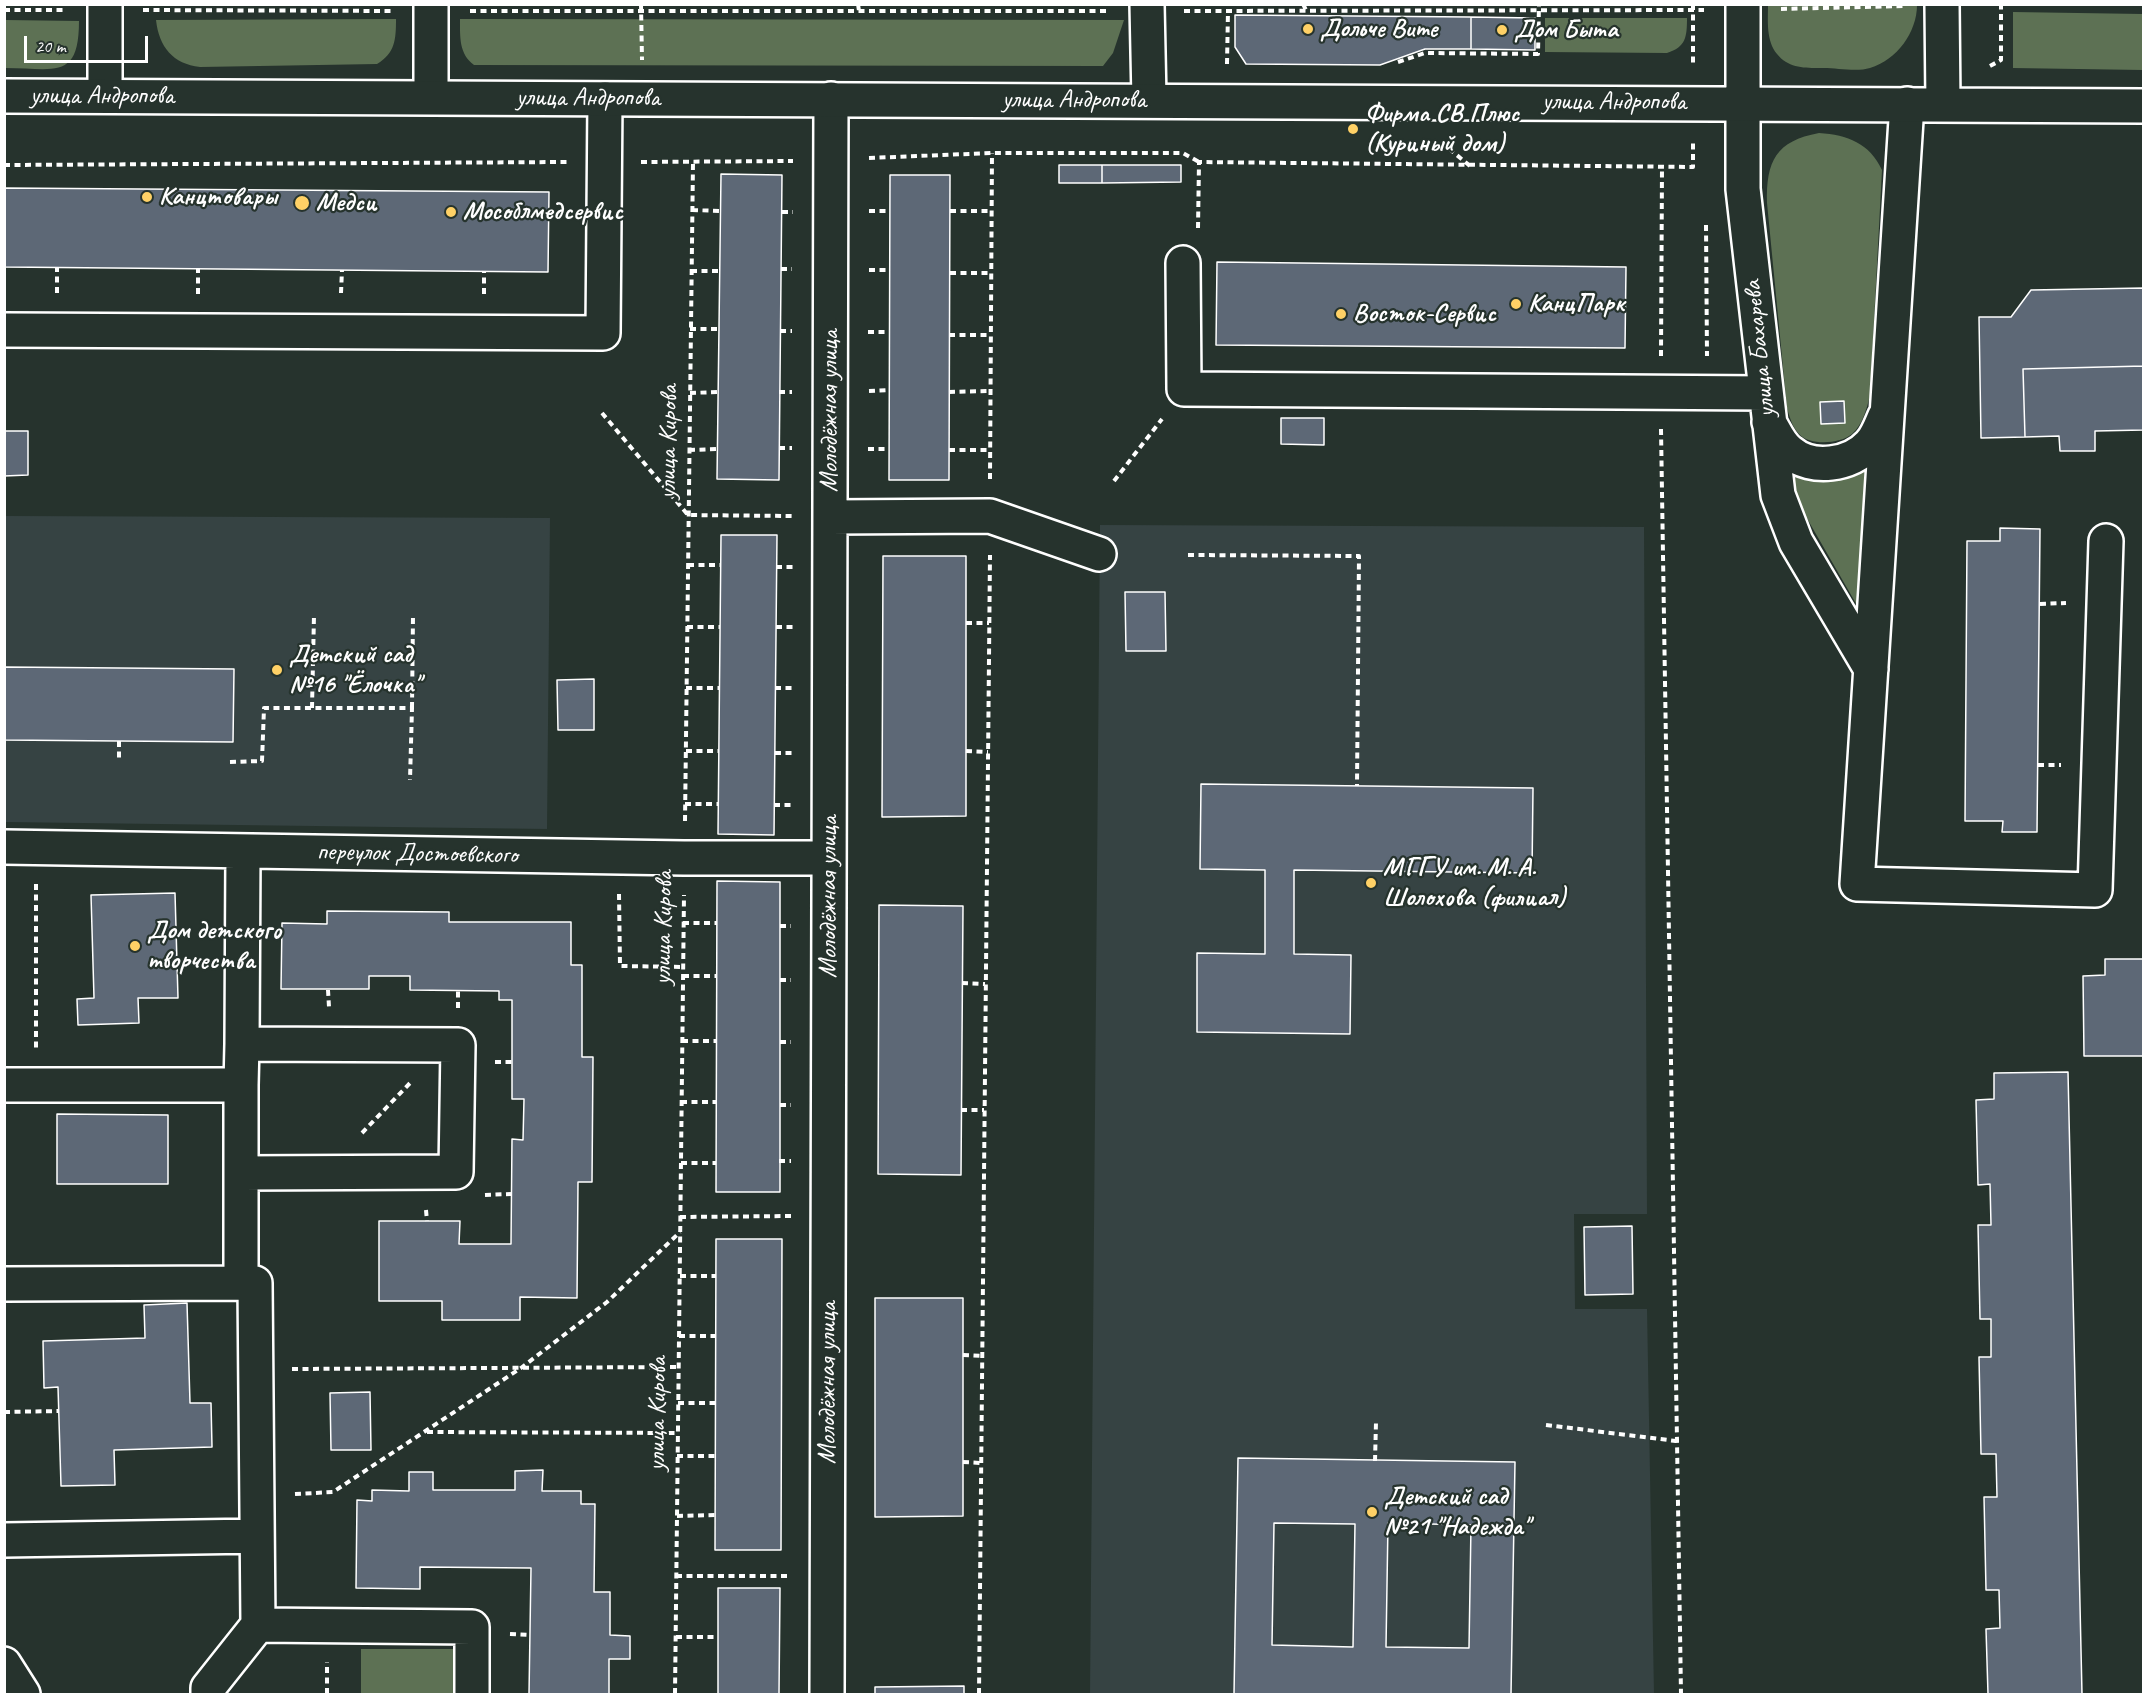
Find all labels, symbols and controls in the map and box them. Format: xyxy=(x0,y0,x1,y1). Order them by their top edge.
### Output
place label: Дольче Вите xyxy=(1320,13,1438,45)
place label: Дом Быта xyxy=(1514,14,1617,46)
marker: Дольче Вите xyxy=(1301,22,1315,36)
marker: Дом Быта xyxy=(1495,23,1509,37)
scale bar xyxy=(27,24,152,62)
text: 20 m xyxy=(35,35,66,57)
street label: улица Андропова xyxy=(30,80,174,112)
street label: улица Андропова xyxy=(516,82,660,114)
street label: улица Андропова xyxy=(1002,84,1146,116)
street label: улица Андропова xyxy=(1542,86,1686,118)
place label: Фирма СВ Плюс (Куриный дом) xyxy=(1365,98,1519,160)
marker: Фирма СВ Плюс (Куриный дом) xyxy=(1346,122,1360,136)
place label: Канцтовары xyxy=(159,181,277,213)
place label: Медси xyxy=(316,187,376,219)
marker: Канцтовары xyxy=(140,190,154,204)
marker: Медси xyxy=(293,194,311,212)
place label: Мособлмедсервис xyxy=(463,196,623,228)
marker: Мособлмедсервис xyxy=(444,205,458,219)
street label: улица Бахарева xyxy=(1737,279,1783,419)
place label: КанцПарк xyxy=(1528,288,1624,320)
marker: КанцПарк xyxy=(1509,297,1523,311)
place label: Восток-Сервис xyxy=(1353,298,1496,330)
marker: Восток-Сервис xyxy=(1334,307,1348,321)
street label: Молодёжная улица xyxy=(814,330,846,492)
street label: улица Кирова xyxy=(652,385,686,499)
place label: Детский сад №16 "Ёлочка" xyxy=(289,639,420,700)
marker: Детский сад №16 "Ёлочка" xyxy=(270,663,284,677)
street label: Молодёжная улица xyxy=(813,816,845,978)
street label: переулок Достоевского xyxy=(316,837,518,871)
place label: МГГУ им. М. А. Шолохова (филиал) xyxy=(1383,852,1566,914)
street label: улица Кирова xyxy=(647,871,681,985)
marker: МГГУ им. М. А. Шолохова (филиал) xyxy=(1364,876,1378,890)
place label: Дом детского творчества xyxy=(147,915,281,976)
marker: Дом детского творчества xyxy=(128,939,142,953)
street label: Молодёжная улица xyxy=(812,1302,844,1464)
street label: улица Кирова xyxy=(641,1357,675,1471)
place label: Детский сад №21 "Надежда" xyxy=(1384,1481,1529,1542)
marker: Детский сад №21 "Надежда" xyxy=(1365,1505,1379,1519)

